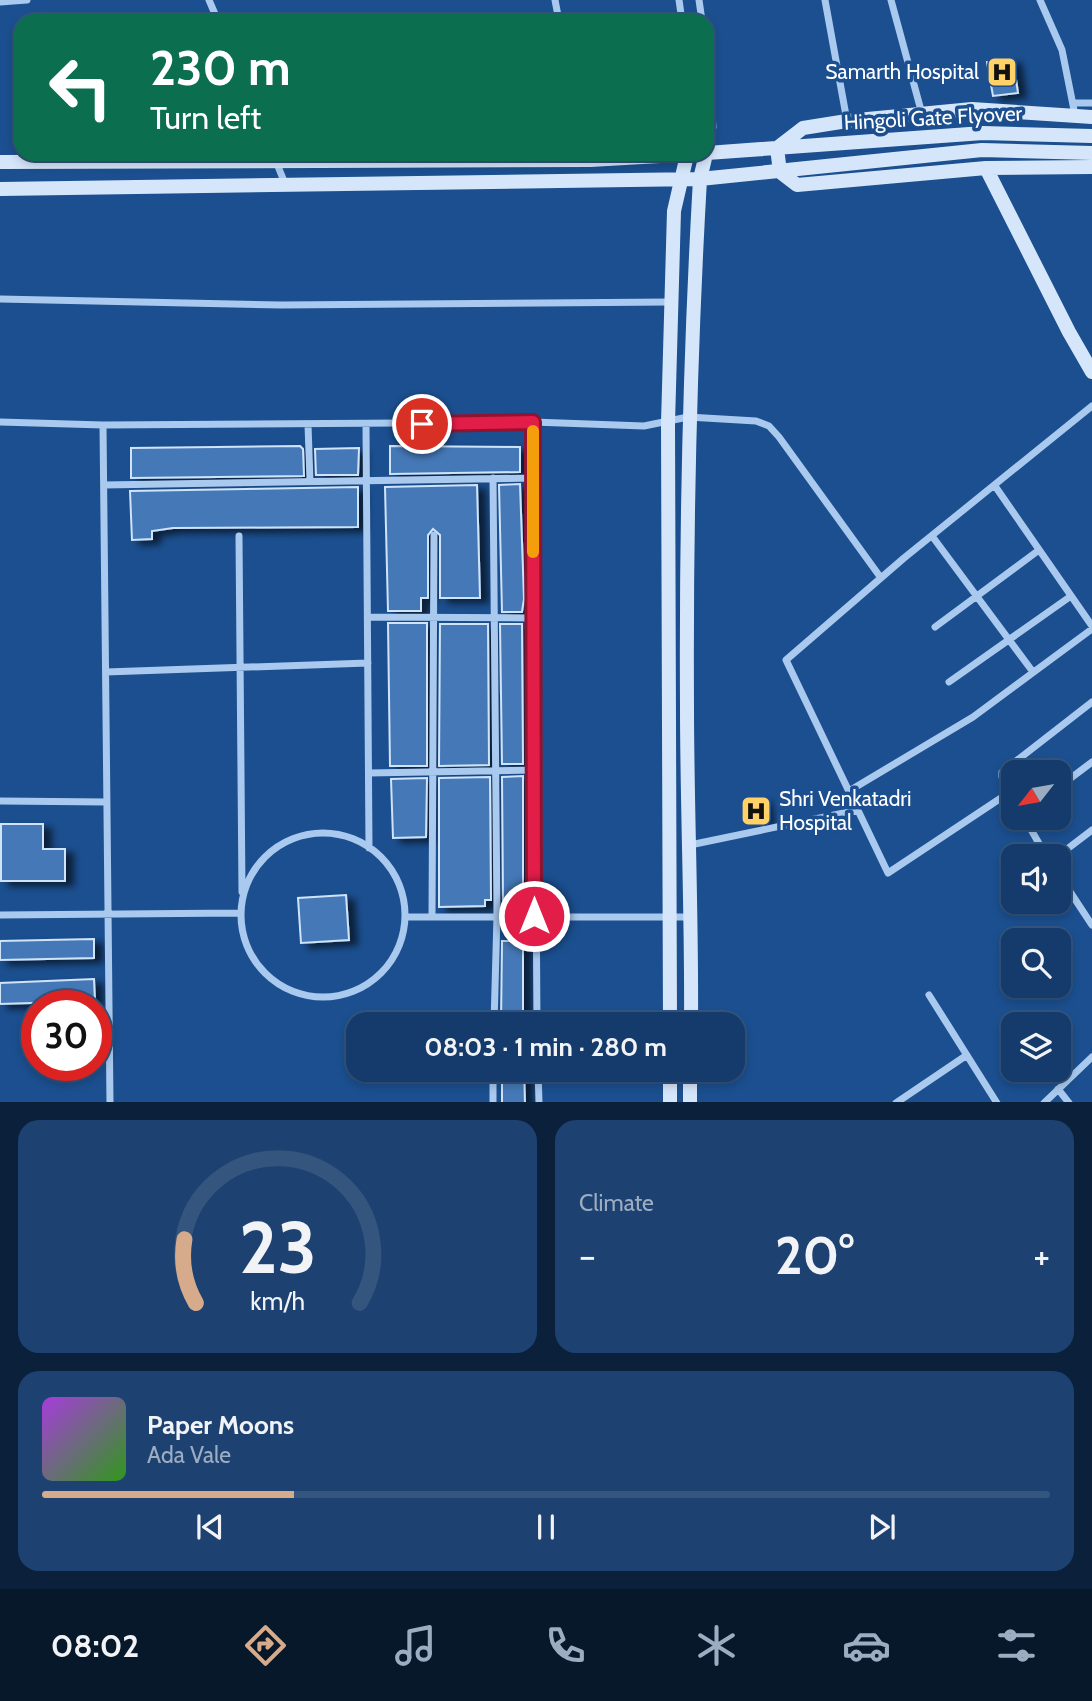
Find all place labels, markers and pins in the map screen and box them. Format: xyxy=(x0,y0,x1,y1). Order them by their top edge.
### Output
hospital icon: Samarth Hospital xyxy=(985,55,1019,89)
place label: Samarth Hospital xyxy=(825,59,979,84)
pin xyxy=(392,394,452,454)
place label: Shri Venkatadri Hospital xyxy=(779,786,911,835)
hospital icon: Shri Venkatadri Hospital xyxy=(739,794,773,828)

